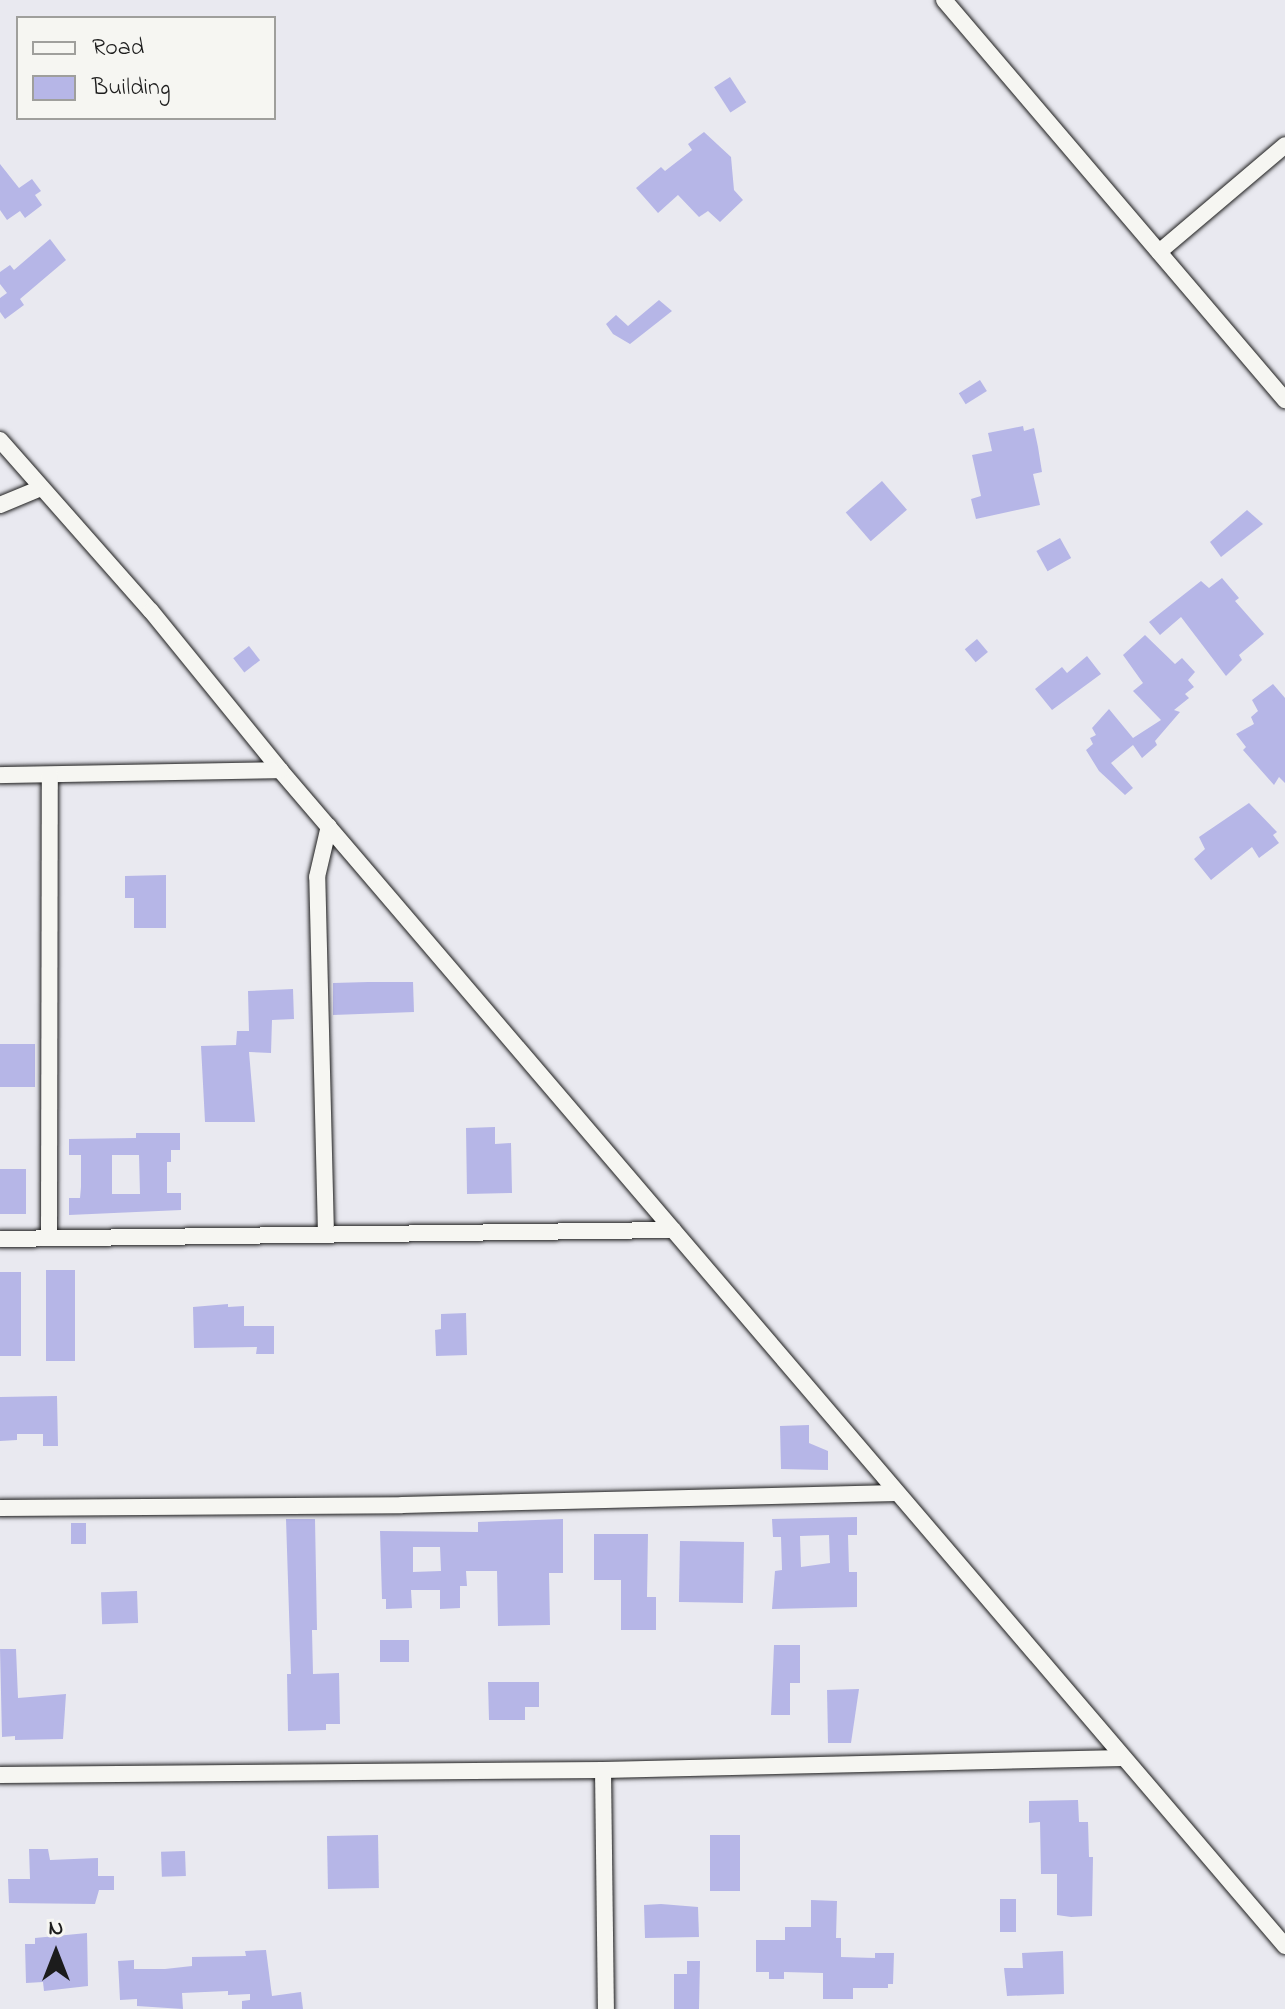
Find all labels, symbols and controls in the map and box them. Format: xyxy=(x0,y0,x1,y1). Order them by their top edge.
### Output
legend xyxy=(16,16,276,120)
text: Road xyxy=(92,31,144,66)
text: Building xyxy=(92,71,171,106)
north arrow xyxy=(16,1913,96,1993)
text: N xyxy=(49,1913,63,1945)

